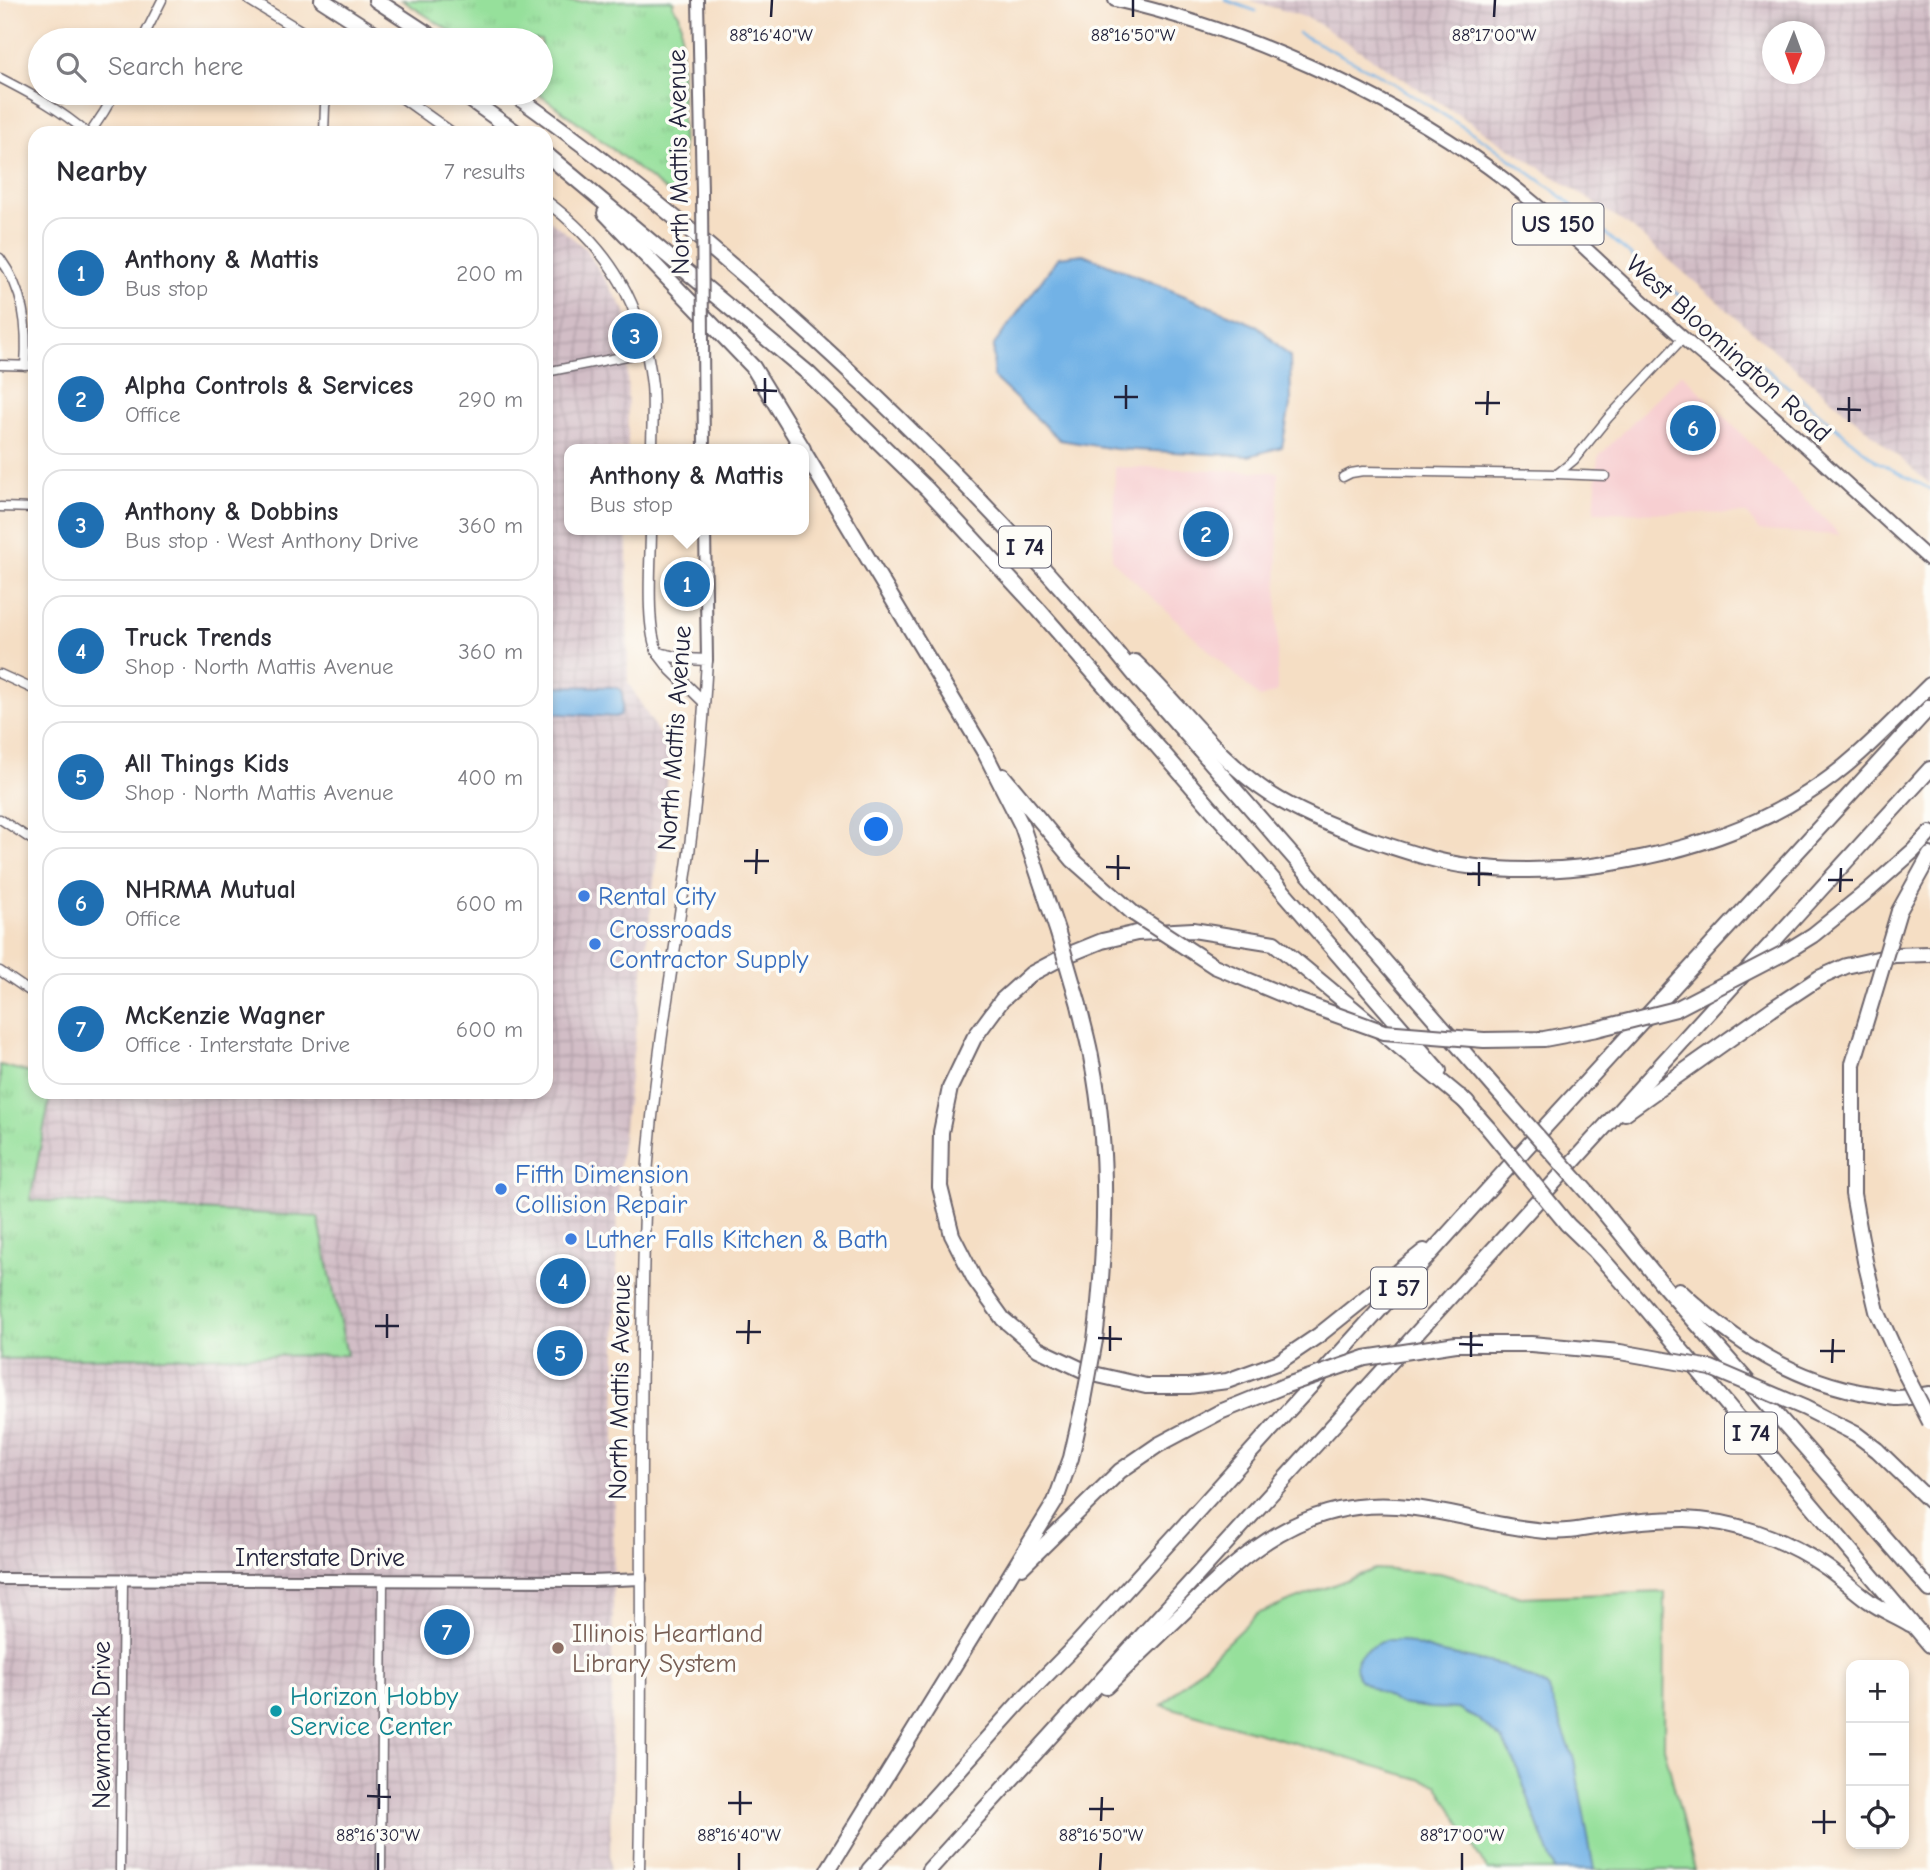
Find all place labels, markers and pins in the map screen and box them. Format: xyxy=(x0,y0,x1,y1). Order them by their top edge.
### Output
pin: 3 xyxy=(612,310,658,362)
pin: 6 xyxy=(1670,402,1716,454)
pin: 2 xyxy=(1183,508,1229,560)
pin: 1 xyxy=(664,558,710,610)
place label: Rental City xyxy=(598,882,716,912)
marker: Rental City xyxy=(576,888,592,904)
place label: Crossroads Contractor Supply xyxy=(609,915,809,975)
marker: Crossroads Contractor Supply xyxy=(587,936,603,952)
place label: Fifth Dimension Collision Repair xyxy=(515,1160,689,1220)
marker: Fifth Dimension Collision Repair xyxy=(493,1181,509,1197)
place label: Luther Falls Kitchen & Bath xyxy=(585,1225,888,1255)
marker: Luther Falls Kitchen & Bath xyxy=(563,1231,579,1247)
pin: 4 xyxy=(540,1255,586,1307)
pin: 5 xyxy=(537,1327,583,1379)
pin: 7 xyxy=(424,1606,470,1658)
place label: Illinois Heartland Library System xyxy=(572,1619,763,1679)
marker: Illinois Heartland Library System xyxy=(550,1640,566,1656)
place label: Horizon Hobby Service Center xyxy=(290,1682,459,1742)
marker: Horizon Hobby Service Center xyxy=(268,1703,284,1719)

